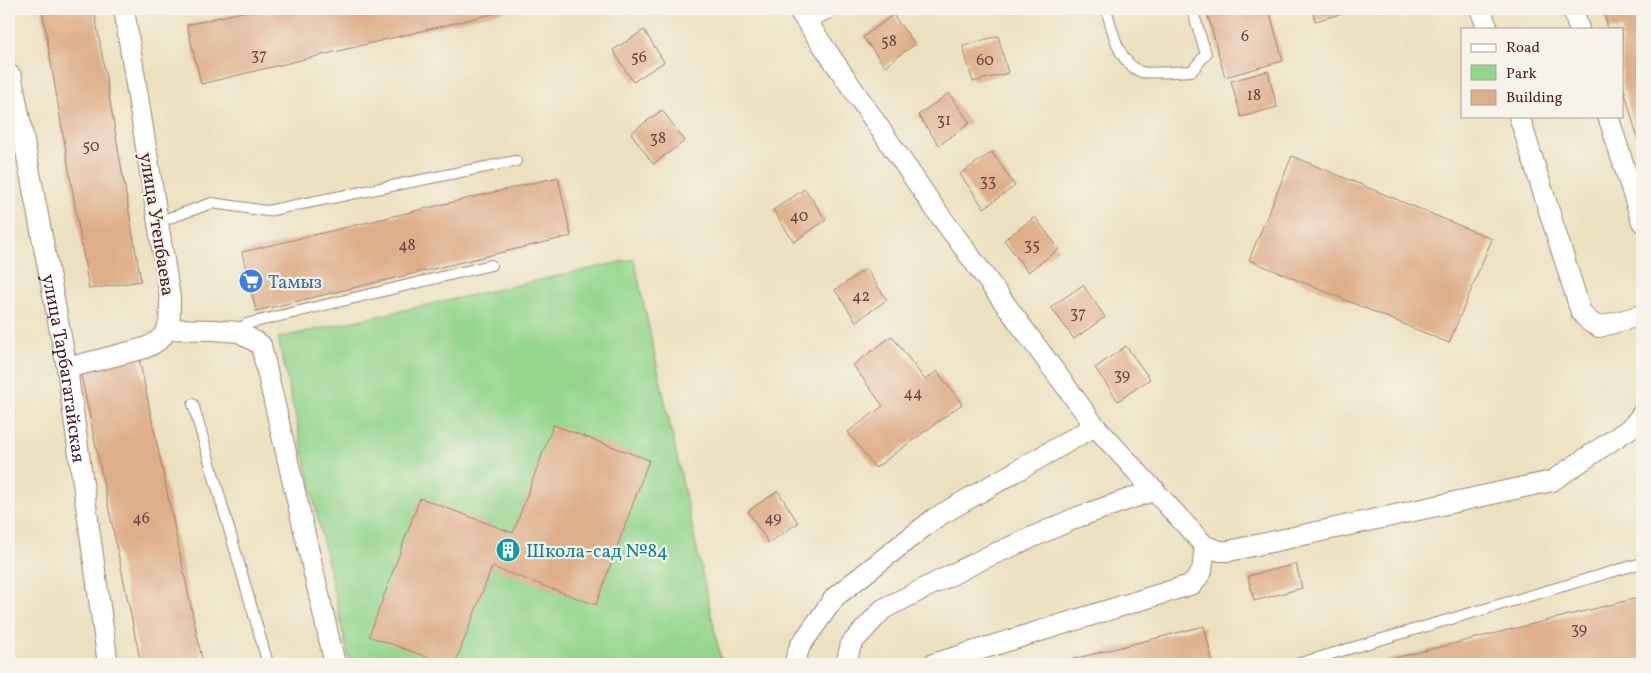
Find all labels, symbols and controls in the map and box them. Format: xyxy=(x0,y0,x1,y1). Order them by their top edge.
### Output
house number: 6 xyxy=(1241,26,1249,48)
legend xyxy=(1461,28,1624,118)
house number: 58 xyxy=(881,31,897,53)
text: Road xyxy=(1506,38,1540,59)
house number: 37 xyxy=(251,45,267,67)
house number: 56 xyxy=(631,47,647,69)
house number: 60 xyxy=(976,50,994,72)
text: Park xyxy=(1506,64,1537,85)
house number: 18 xyxy=(1247,85,1261,107)
text: Building xyxy=(1506,88,1563,109)
house number: 31 xyxy=(937,110,951,132)
house number: 38 xyxy=(650,128,666,150)
house number: 50 xyxy=(83,136,100,158)
street label: улица Утепбаева xyxy=(132,151,180,298)
house number: 33 xyxy=(980,171,996,193)
house number: 40 xyxy=(790,206,808,228)
house number: 48 xyxy=(398,235,416,257)
house number: 35 xyxy=(1024,235,1040,257)
supermarket icon: Тамыз xyxy=(238,268,264,294)
place label: Тамыз xyxy=(268,270,322,296)
street label: улица Тарбагатайская xyxy=(34,272,91,465)
house number: 42 xyxy=(852,286,870,308)
house number: 37 xyxy=(1070,303,1086,325)
house number: 39 xyxy=(1114,365,1130,387)
house number: 44 xyxy=(903,383,923,405)
house number: 46 xyxy=(132,508,150,530)
house number: 49 xyxy=(764,508,782,530)
building icon: Школа-сад №84 xyxy=(495,537,521,563)
place label: Школа-сад №84 xyxy=(526,539,668,565)
house number: 39 xyxy=(1571,619,1587,641)

